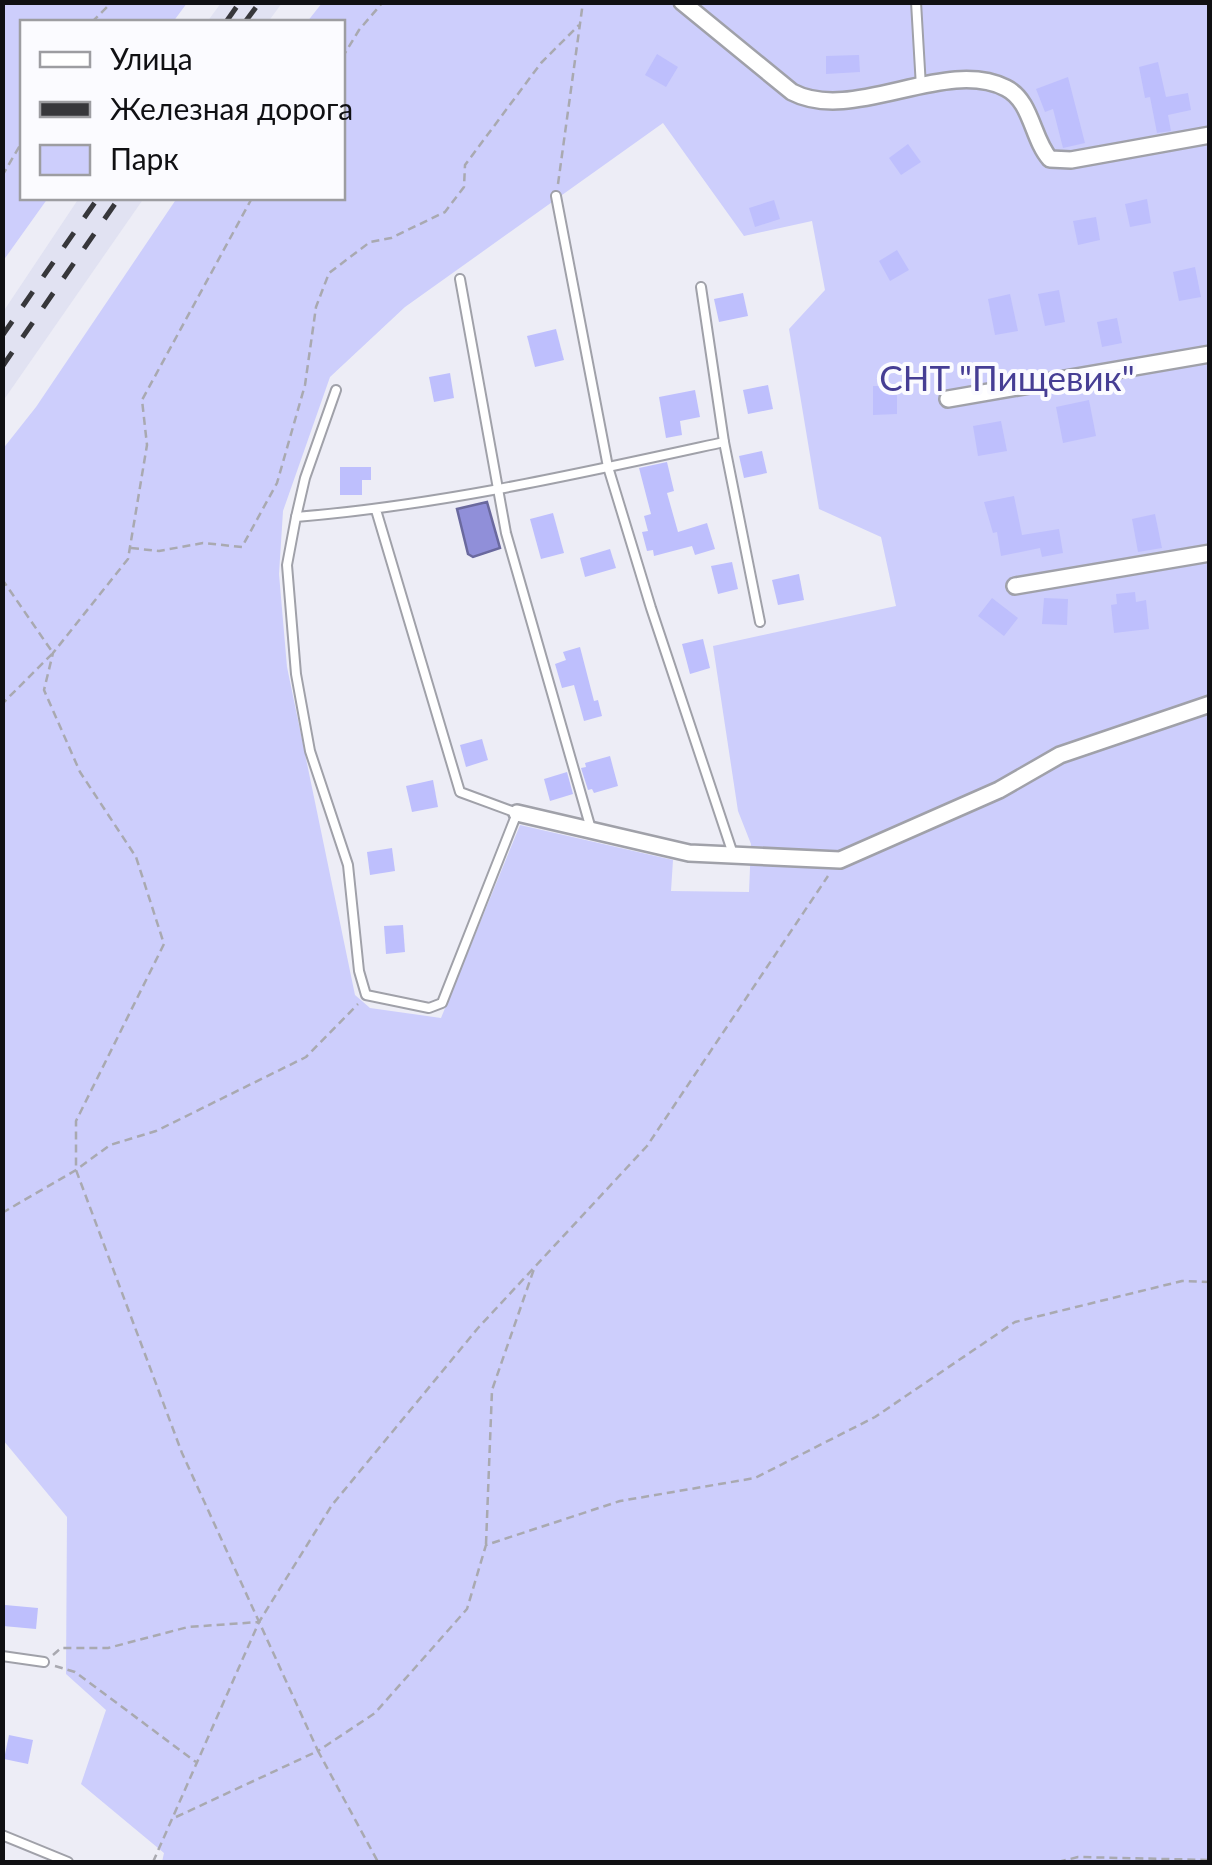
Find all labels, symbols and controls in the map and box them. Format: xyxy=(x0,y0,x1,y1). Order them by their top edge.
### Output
legend xyxy=(20,20,345,200)
text: Улица xyxy=(110,40,193,76)
text: Железная дорога xyxy=(110,90,353,126)
text: Парк xyxy=(110,140,179,176)
park label: СНТ "Пищевик" xyxy=(879,356,1135,398)

